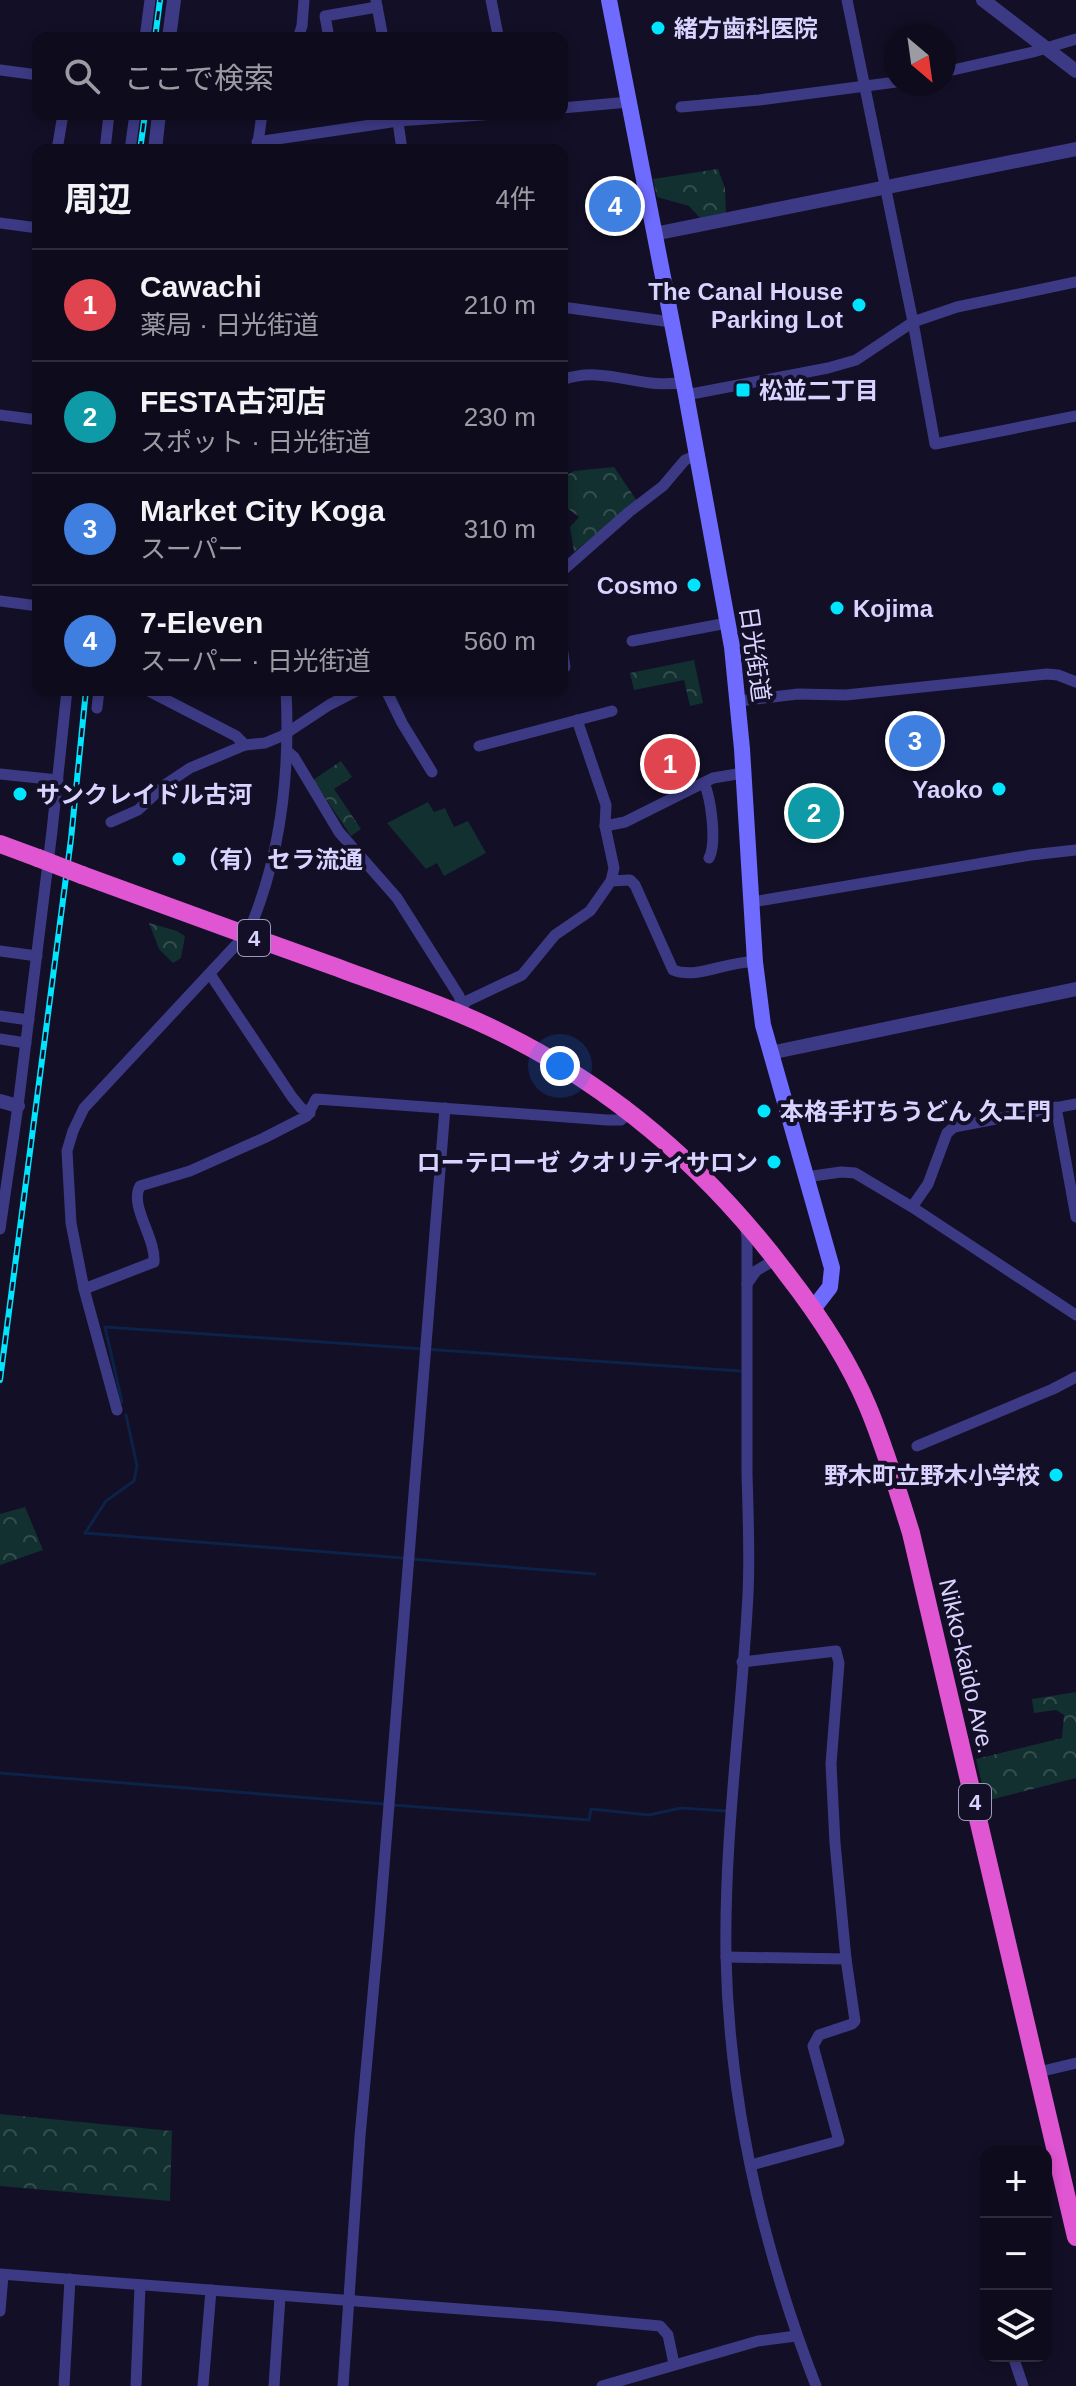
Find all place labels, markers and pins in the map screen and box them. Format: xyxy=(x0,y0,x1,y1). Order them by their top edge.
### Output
place label: 緒方歯科医院 xyxy=(674,15,818,42)
marker: 緒方歯科医院 xyxy=(649,19,667,37)
pin: 4 xyxy=(589,176,641,236)
place label: The Canal House Parking Lot xyxy=(648,278,843,333)
marker: The Canal House Parking Lot xyxy=(850,296,868,314)
place label: 松並二丁目 xyxy=(759,377,879,404)
marker: 松並二丁目 xyxy=(734,381,752,399)
place label: Cosmo xyxy=(597,572,678,599)
marker: Cosmo xyxy=(685,576,703,594)
place label: Kojima xyxy=(853,595,934,622)
marker: Kojima xyxy=(828,599,846,617)
pin: 3 xyxy=(889,711,941,771)
pin: 1 xyxy=(644,734,696,794)
place label: Yaoko xyxy=(912,776,983,803)
marker: Yaoko xyxy=(990,780,1008,798)
place label: サンクレイドル古河 xyxy=(36,781,252,808)
pin: 2 xyxy=(788,783,840,843)
marker: サンクレイドル古河 xyxy=(11,785,29,803)
place label: （有）セラ流通 xyxy=(195,846,363,873)
marker: （有）セラ流通 xyxy=(170,850,188,868)
place label: 本格手打ちうどん 久エ門 xyxy=(780,1098,1051,1125)
marker: 本格手打ちうどん 久エ門 xyxy=(755,1102,773,1120)
place label: ローテローゼ クオリティサロン xyxy=(417,1149,758,1176)
marker: ローテローゼ クオリティサロン xyxy=(765,1153,783,1171)
place label: 野木町立野木小学校 xyxy=(824,1462,1040,1489)
marker: 野木町立野木小学校 xyxy=(1047,1466,1065,1484)

